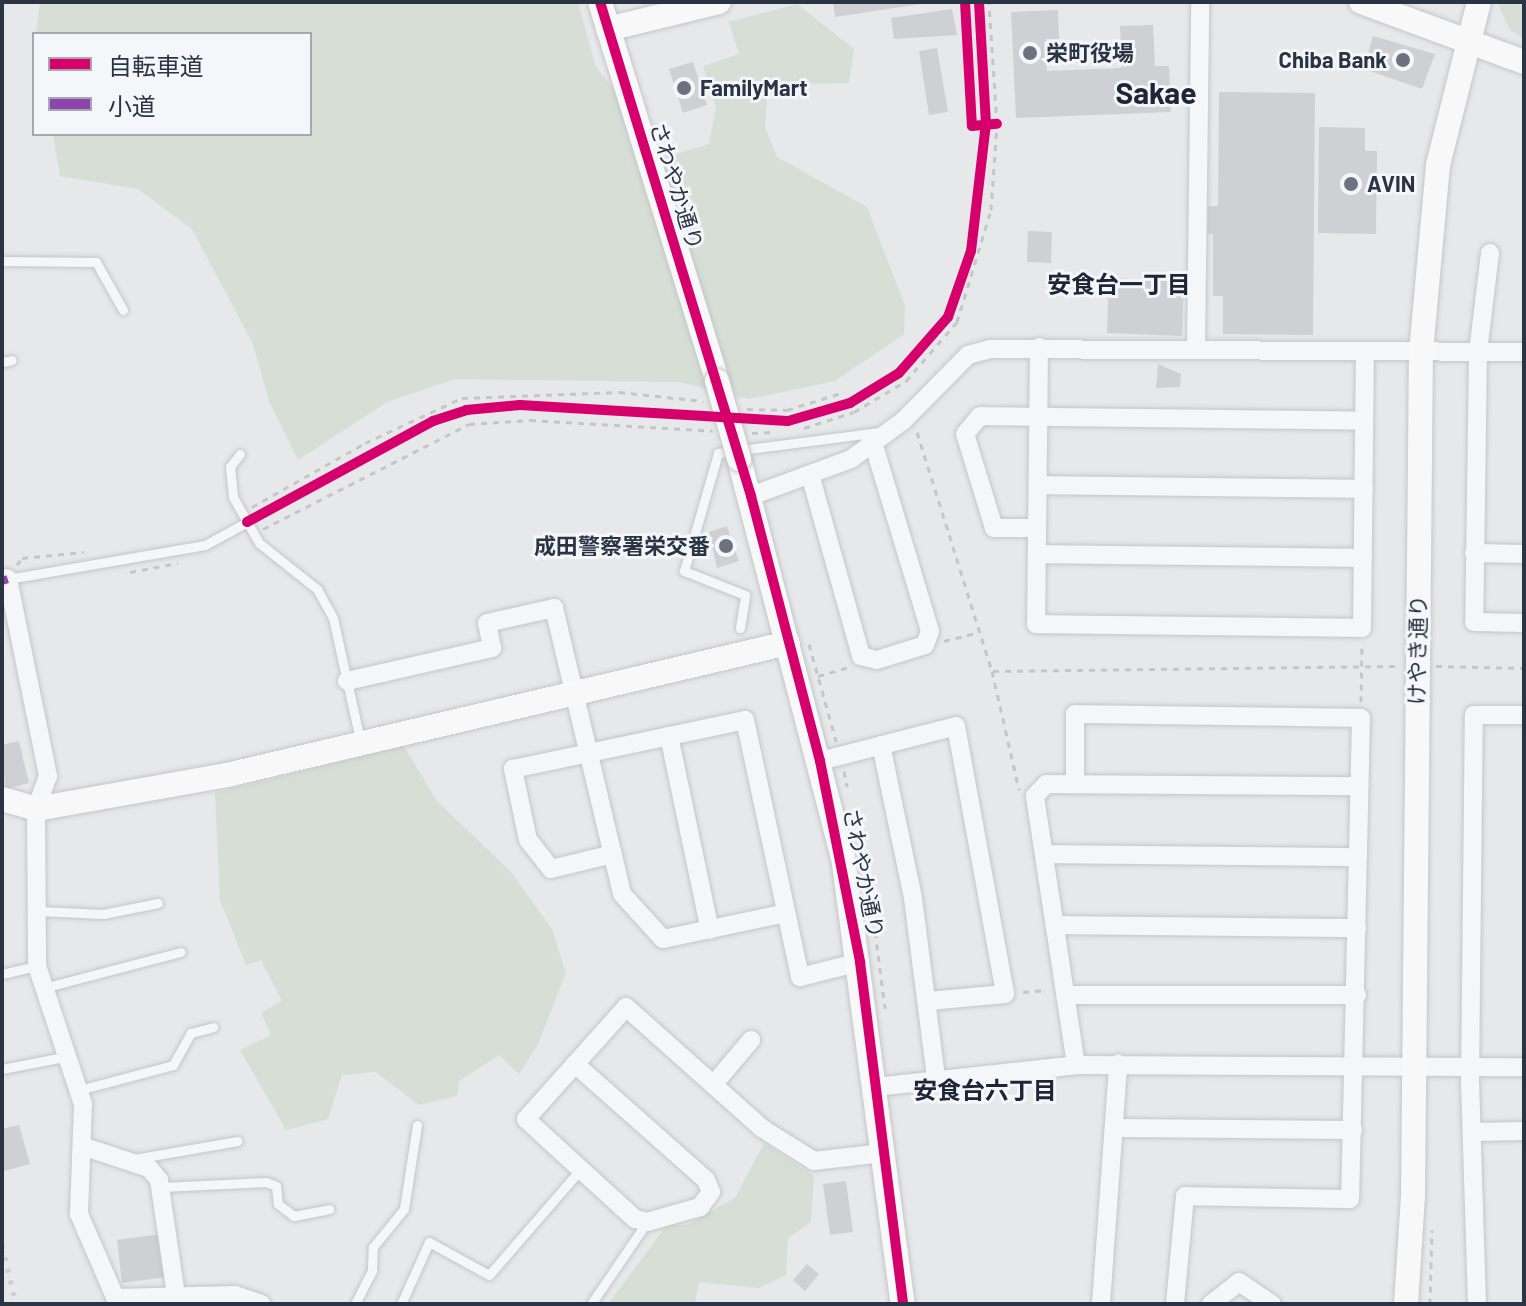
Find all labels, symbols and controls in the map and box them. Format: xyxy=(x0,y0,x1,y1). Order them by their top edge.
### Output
legend xyxy=(32,32,312,136)
place label: 栄町役場 xyxy=(1046,40,1134,66)
marker: 栄町役場 xyxy=(1021,44,1039,62)
place label: Chiba Bank xyxy=(1279,47,1387,73)
text: 自転車道 xyxy=(108,51,204,80)
marker: Chiba Bank xyxy=(1394,51,1412,69)
district label: Sakae xyxy=(1115,74,1197,110)
place label: FamilyMart xyxy=(700,75,808,101)
marker: FamilyMart xyxy=(675,79,693,97)
text: 小道 xyxy=(108,91,156,120)
street label: さわやか通り xyxy=(645,119,709,253)
place label: AVIN xyxy=(1367,171,1415,197)
marker: AVIN xyxy=(1342,175,1360,193)
district label: 安食台一丁目 xyxy=(1047,270,1191,298)
place label: 成田警察署栄交番 xyxy=(534,533,710,559)
marker: 成田警察署栄交番 xyxy=(717,537,735,555)
street label: けやき通り xyxy=(1403,595,1431,705)
street label: さわやか通り xyxy=(838,806,890,940)
district label: 安食台六丁目 xyxy=(913,1076,1057,1104)

